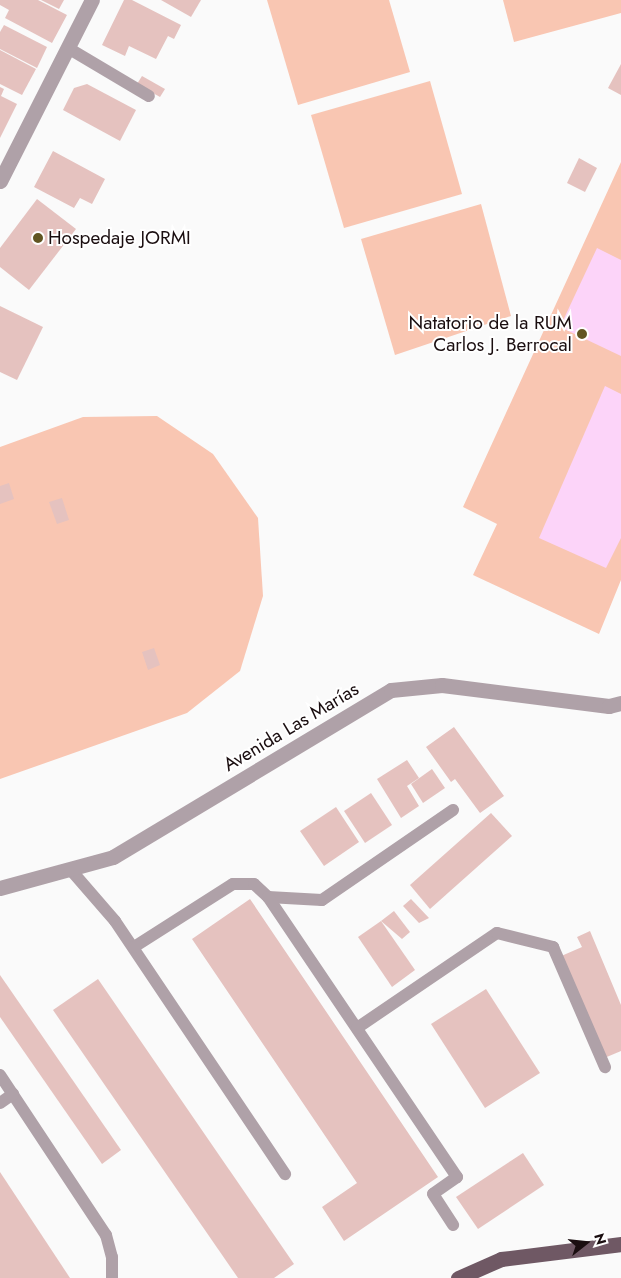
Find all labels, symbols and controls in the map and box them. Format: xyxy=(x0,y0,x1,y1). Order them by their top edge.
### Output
place label: Hospedaje JORMI xyxy=(48,227,191,249)
marker: Hospedaje JORMI xyxy=(32,232,44,244)
place label: Natatorio de la RUM Carlos J. Berrocal xyxy=(409,312,572,356)
marker: Natatorio de la RUM Carlos J. Berrocal xyxy=(576,328,588,340)
street label: Avenida Las Marías xyxy=(219,678,363,776)
north arrow xyxy=(561,1218,611,1268)
text: N xyxy=(589,1231,612,1247)

